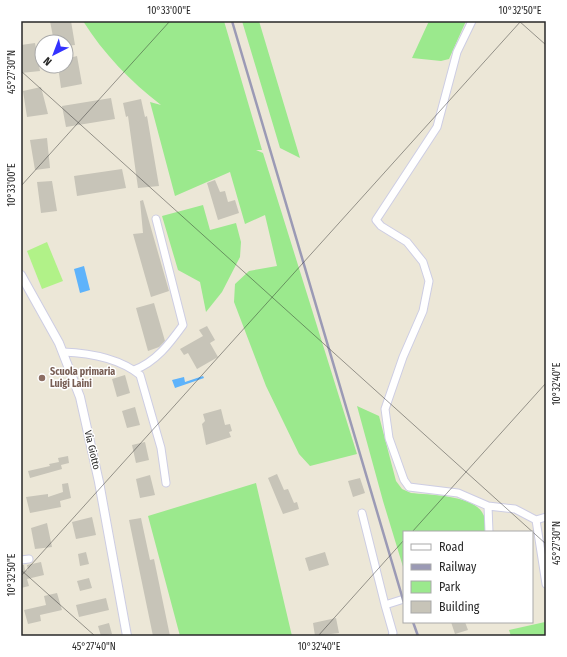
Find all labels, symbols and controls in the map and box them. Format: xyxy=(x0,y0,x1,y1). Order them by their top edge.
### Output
text: 10°33'00"E xyxy=(147,5,191,17)
text: 10°32'50"E xyxy=(499,5,542,17)
north arrow xyxy=(34,34,74,74)
text: 45°27'30"N xyxy=(6,50,18,94)
text: N xyxy=(41,54,54,68)
text: 10°33'00"E xyxy=(6,163,18,207)
text: 10°32'40"E xyxy=(551,362,563,405)
place label: Scuola primaria Luigi Laini xyxy=(50,366,115,390)
marker: Scuola primaria Luigi Laini xyxy=(37,373,47,383)
street label: Via Giotto xyxy=(82,429,102,471)
text: 45°27'30"N xyxy=(551,521,563,565)
legend xyxy=(403,531,533,623)
text: Road xyxy=(439,540,464,554)
text: 10°32'50"E xyxy=(6,553,18,596)
text: Railway xyxy=(439,560,477,574)
text: Park xyxy=(439,580,461,594)
text: Building xyxy=(439,600,480,614)
text: 45°27'40"N xyxy=(72,641,116,653)
text: 10°32'40"E xyxy=(298,641,341,653)

